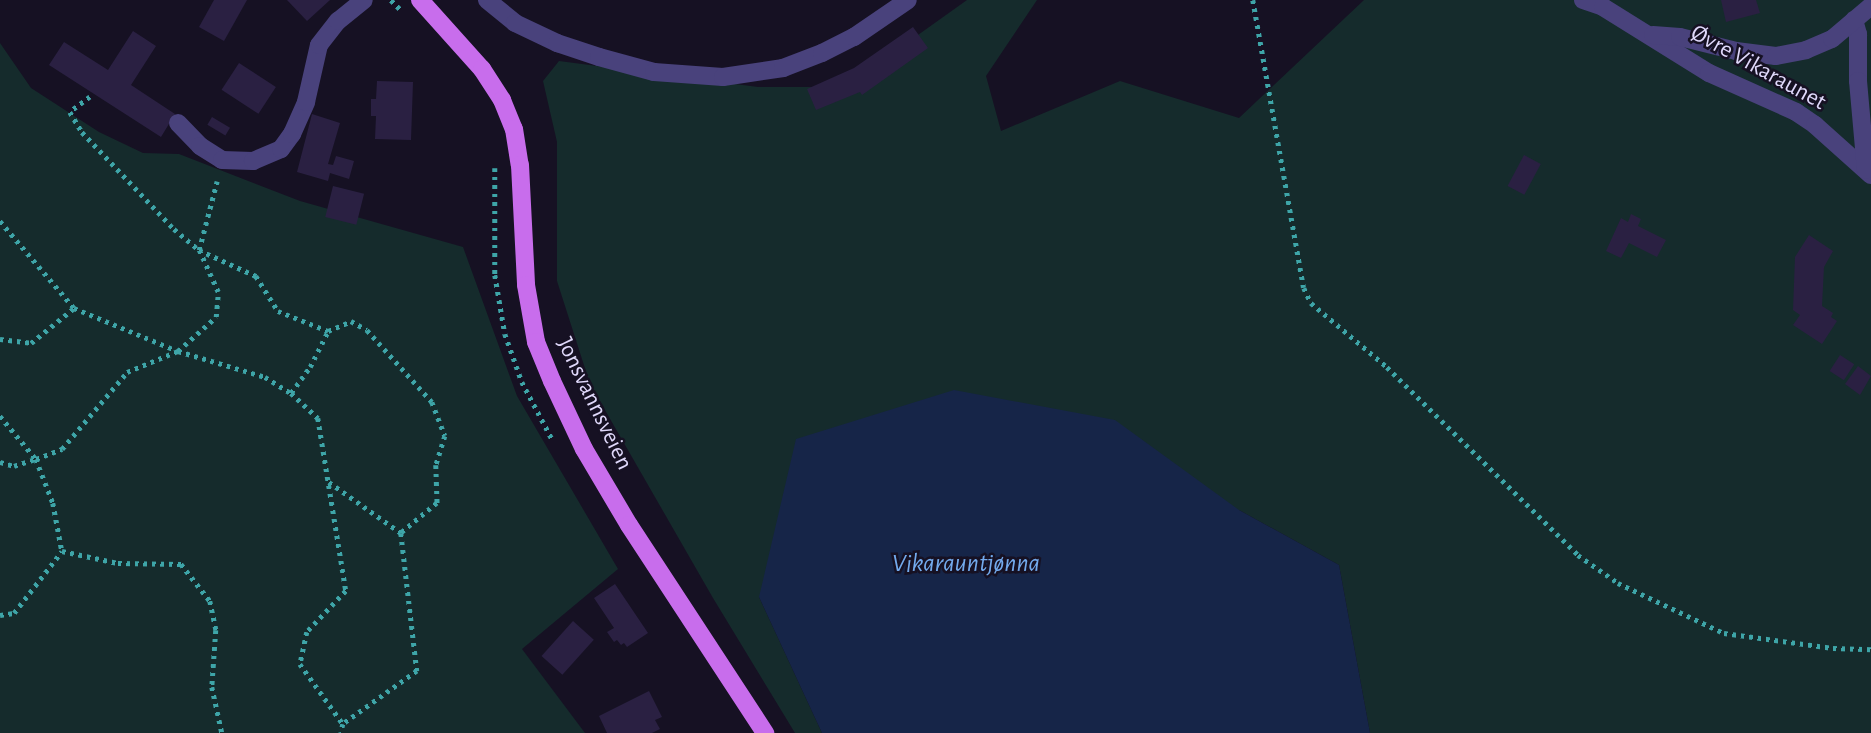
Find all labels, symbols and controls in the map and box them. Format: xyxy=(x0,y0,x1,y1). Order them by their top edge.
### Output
street label: Øvre Vikaraunet xyxy=(1685,19,1831,117)
street label: Jonsvannsveien xyxy=(550,333,638,475)
water label: Vikarauntjønna xyxy=(892,548,1040,580)

